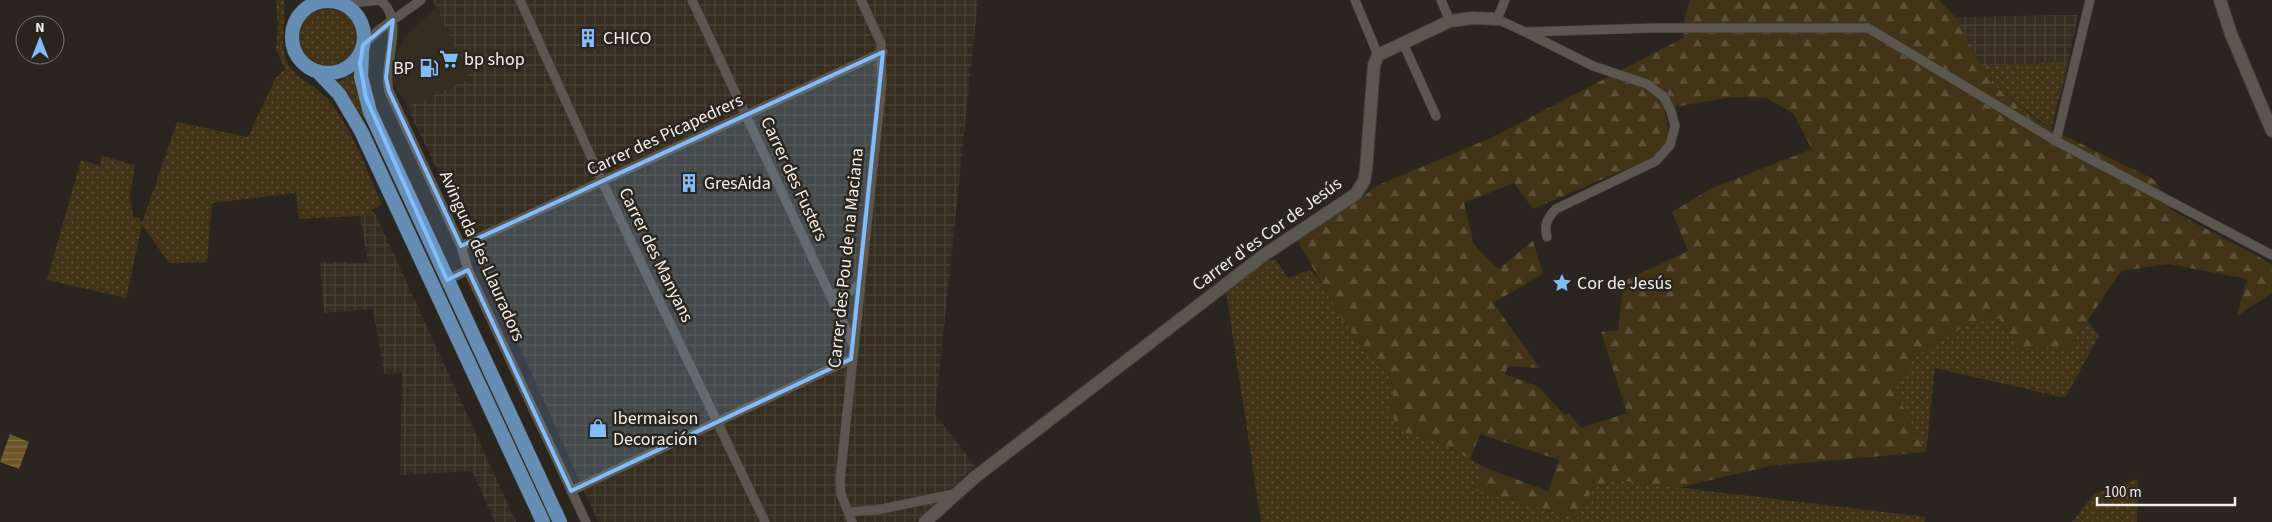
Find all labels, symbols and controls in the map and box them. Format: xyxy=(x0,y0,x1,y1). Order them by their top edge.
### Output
north arrow xyxy=(15,15,65,65)
text: N xyxy=(35,18,45,38)
place label: CHICO xyxy=(603,26,652,51)
building icon: CHICO xyxy=(577,27,599,49)
place label: bp shop xyxy=(464,47,525,72)
supermarket icon: bp shop xyxy=(438,48,460,70)
place label: BP xyxy=(393,56,414,81)
fuel station icon: BP xyxy=(418,57,440,79)
street label: Carrer des Picapedrers xyxy=(583,88,747,182)
street label: Carrer des Fusters xyxy=(754,113,834,245)
street label: Carrer des Pou de na Maciana xyxy=(822,147,870,369)
street label: Avinguda des Llauradors xyxy=(433,167,531,345)
place label: GresAida xyxy=(704,171,771,196)
street label: Carrer d'es Cor de Jesús xyxy=(1187,171,1347,297)
building icon: GresAida xyxy=(678,172,700,194)
street label: Carrer des Manyans xyxy=(613,183,699,327)
place label: Cor de Jesús xyxy=(1577,271,1672,296)
place icon: Cor de Jesús xyxy=(1551,272,1573,294)
place label: Ibermaison Decoración xyxy=(613,406,698,452)
shop icon: Ibermaison Decoración xyxy=(587,417,609,439)
scale bar xyxy=(2097,474,2234,506)
text: 100 m xyxy=(2104,482,2142,503)

